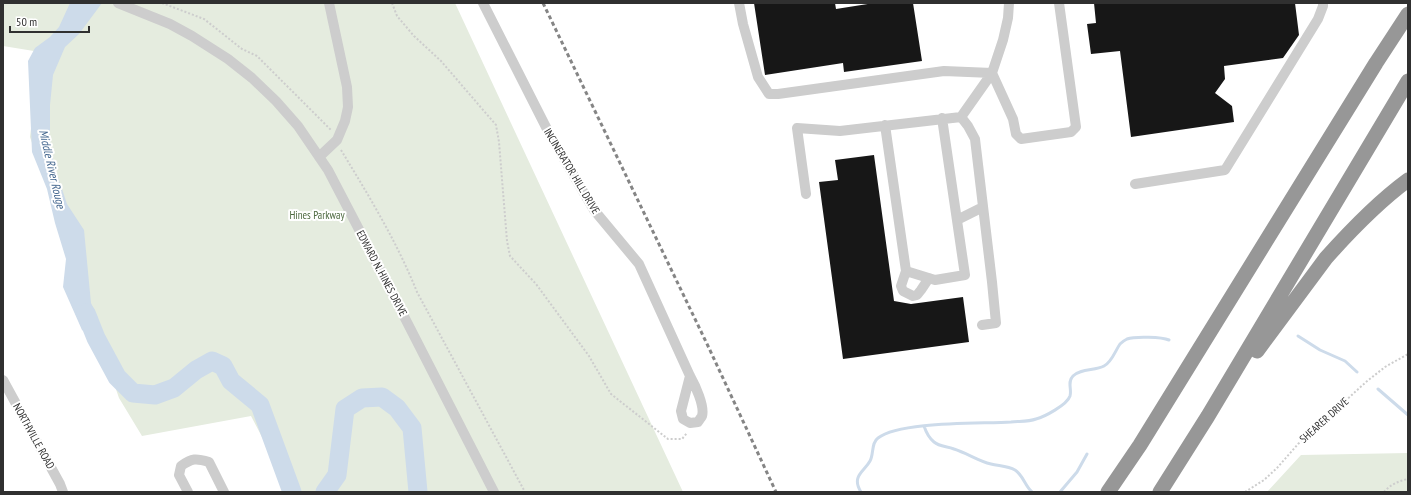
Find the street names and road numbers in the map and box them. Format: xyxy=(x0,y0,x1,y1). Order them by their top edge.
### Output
street label: INCINERATOR HILL DRIVE xyxy=(541,126,603,217)
street label: EDWARD N. HINES DRIVE xyxy=(354,228,411,319)
street label: SHEARER DRIVE xyxy=(1296,394,1352,446)
street label: NORTHVILLE ROAD xyxy=(10,401,58,472)

